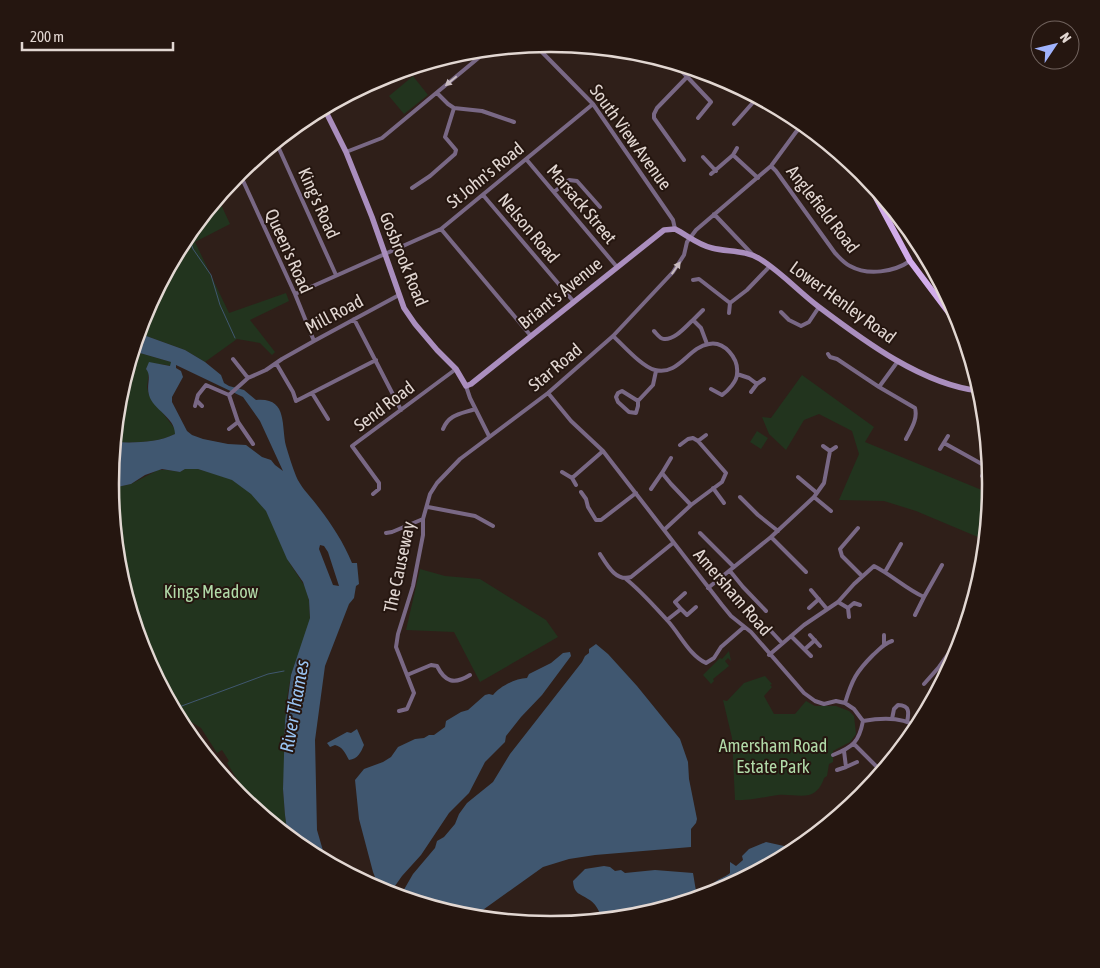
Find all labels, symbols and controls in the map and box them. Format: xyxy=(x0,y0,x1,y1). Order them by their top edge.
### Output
scale bar xyxy=(22,20,174,52)
north arrow xyxy=(1030,20,1080,70)
text: 200 m xyxy=(30,28,64,45)
text: N xyxy=(1057,30,1075,46)
one-way arrow xyxy=(444,76,457,87)
street label: South View Avenue xyxy=(586,80,676,194)
street label: St John's Road xyxy=(442,138,528,212)
street label: Marsack Street xyxy=(543,160,621,248)
street label: Anglefield Road xyxy=(782,161,864,257)
street label: King's Road xyxy=(294,164,344,242)
street label: Nelson Road xyxy=(494,189,564,267)
street label: Queen's Road xyxy=(261,206,317,296)
street label: Gosbrook Road xyxy=(376,209,432,309)
street label: Briant's Avenue xyxy=(514,253,606,333)
street label: Lower Henley Road xyxy=(786,256,900,348)
one-way arrow xyxy=(671,261,681,274)
street label: Mill Road xyxy=(301,290,367,338)
street label: Star Road xyxy=(524,339,586,395)
street label: Send Road xyxy=(350,377,418,435)
street label: The Causeway xyxy=(379,519,419,615)
street label: Amersham Road xyxy=(689,544,777,640)
park label: Kings Meadow xyxy=(164,581,258,602)
water label: River Thames xyxy=(275,658,313,754)
park label: Amersham Road Estate Park xyxy=(719,735,827,777)

